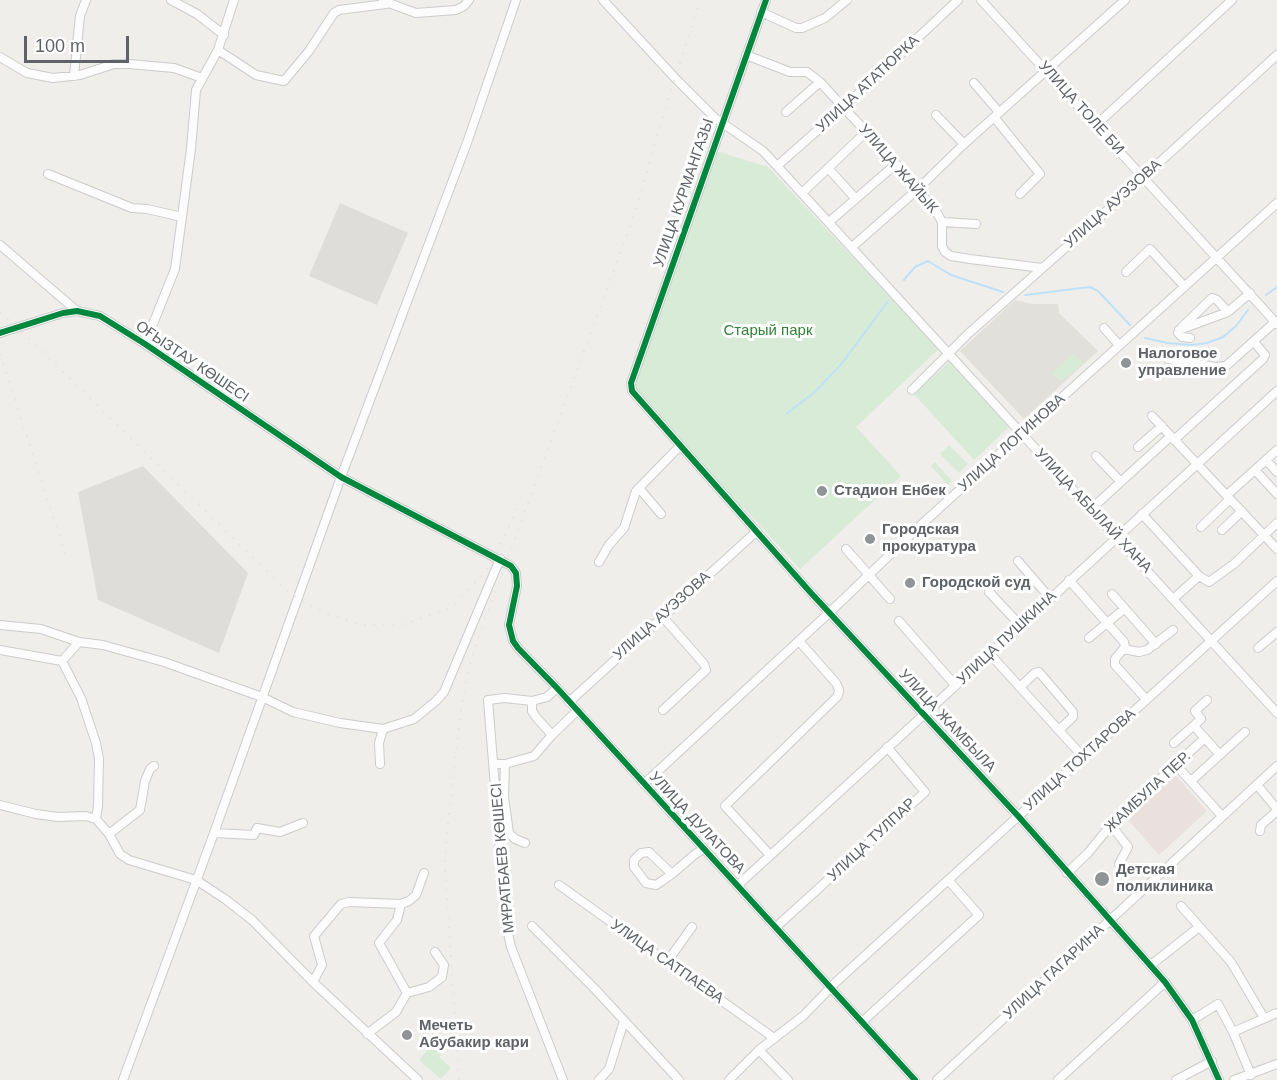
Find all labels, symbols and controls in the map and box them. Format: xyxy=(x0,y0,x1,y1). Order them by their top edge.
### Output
scale bar xyxy=(27,24,132,62)
street label: УЛИЦА АТАТЮРКА xyxy=(813,32,923,136)
text: 100 m xyxy=(35,36,85,56)
street label: УЛИЦА ТОЛЕ БИ xyxy=(1034,58,1128,158)
street label: УЛИЦА КУРМАНГАЗЫ xyxy=(650,116,718,270)
street label: УЛИЦА ЖАЙЫК xyxy=(855,121,941,217)
street label: УЛИЦА АУЭЗОВА xyxy=(1061,156,1165,252)
street label: ОҒЫЗТАУ КӨШЕСІ xyxy=(132,317,252,407)
park label: Старый парк xyxy=(724,322,812,340)
place label: Налоговое управление xyxy=(1138,345,1226,380)
marker: Налоговое управление xyxy=(1119,356,1133,370)
street label: УЛИЦА ЛОГИНОВА xyxy=(955,390,1069,496)
street label: УЛИЦА АБЫЛАЙ ХАНА xyxy=(1031,445,1155,577)
place label: Стадион Енбек xyxy=(834,482,946,500)
marker: Стадион Енбек xyxy=(815,484,829,498)
place label: Городская прокуратура xyxy=(882,521,976,556)
marker: Городская прокуратура xyxy=(863,532,877,546)
street label: УЛИЦА АУЭЗОВА xyxy=(610,568,714,664)
place label: Городской суд xyxy=(922,574,1030,592)
marker: Городской суд xyxy=(903,576,917,590)
street label: УЛИЦА ПУШКИНА xyxy=(954,587,1060,689)
street label: УЛИЦА ЖАМБЫЛА xyxy=(895,666,999,776)
street label: УЛИЦА ТОХТАРОВА xyxy=(1020,705,1140,815)
street label: ЖАМБУЛА ПЕР. xyxy=(1101,748,1195,836)
street label: УЛИЦА ДУЛАТОВА xyxy=(645,768,749,878)
street label: МҰРАТБАЕВ КӨШЕСІ xyxy=(487,782,519,934)
street label: УЛИЦА ТУЛПАР xyxy=(824,795,920,885)
place label: Детская поликлиника xyxy=(1116,861,1213,896)
marker: Детская поликлиника xyxy=(1093,870,1111,888)
street label: УЛИЦА САТПАЕВА xyxy=(607,916,727,1008)
street label: УЛИЦА ГАГАРИНА xyxy=(1000,921,1108,1023)
place label: Мечеть Абубакир кари xyxy=(419,1017,529,1052)
marker: Мечеть Абубакир кари xyxy=(400,1028,414,1042)

